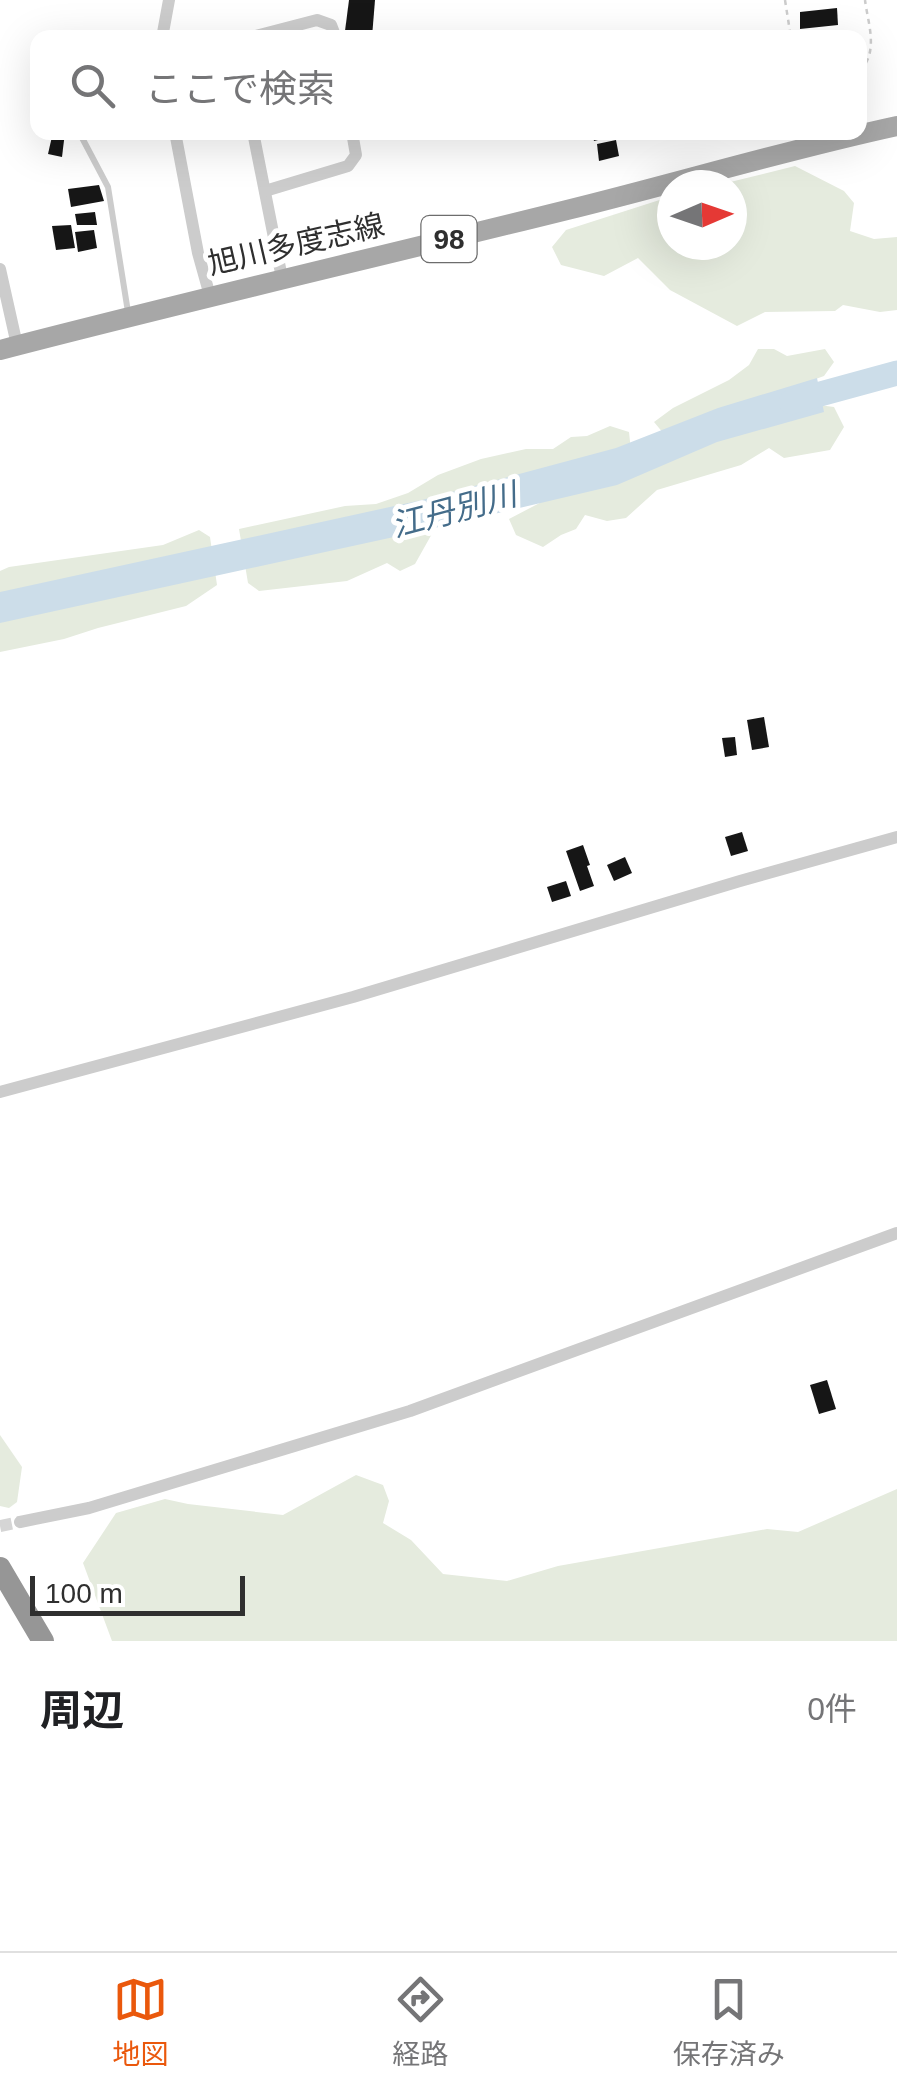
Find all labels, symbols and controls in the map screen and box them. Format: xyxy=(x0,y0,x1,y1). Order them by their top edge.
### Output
search box xyxy=(30,30,867,140)
icon: search xyxy=(65,58,120,113)
text: ここで検索 xyxy=(145,68,335,110)
north arrow xyxy=(657,170,747,260)
street label: 旭川多度志線 xyxy=(205,208,387,280)
road number: 98 xyxy=(422,216,476,262)
water label: 江丹別川 xyxy=(388,475,523,544)
scale bar xyxy=(30,1571,245,1616)
text: 100 m xyxy=(45,1578,123,1609)
text: 周辺 xyxy=(40,1687,124,1734)
text: 0件 xyxy=(807,1691,857,1727)
tab: 地図 xyxy=(112,1972,168,2072)
tab: 経路 xyxy=(392,1972,449,2072)
tab: 保存済み xyxy=(673,1972,785,2072)

